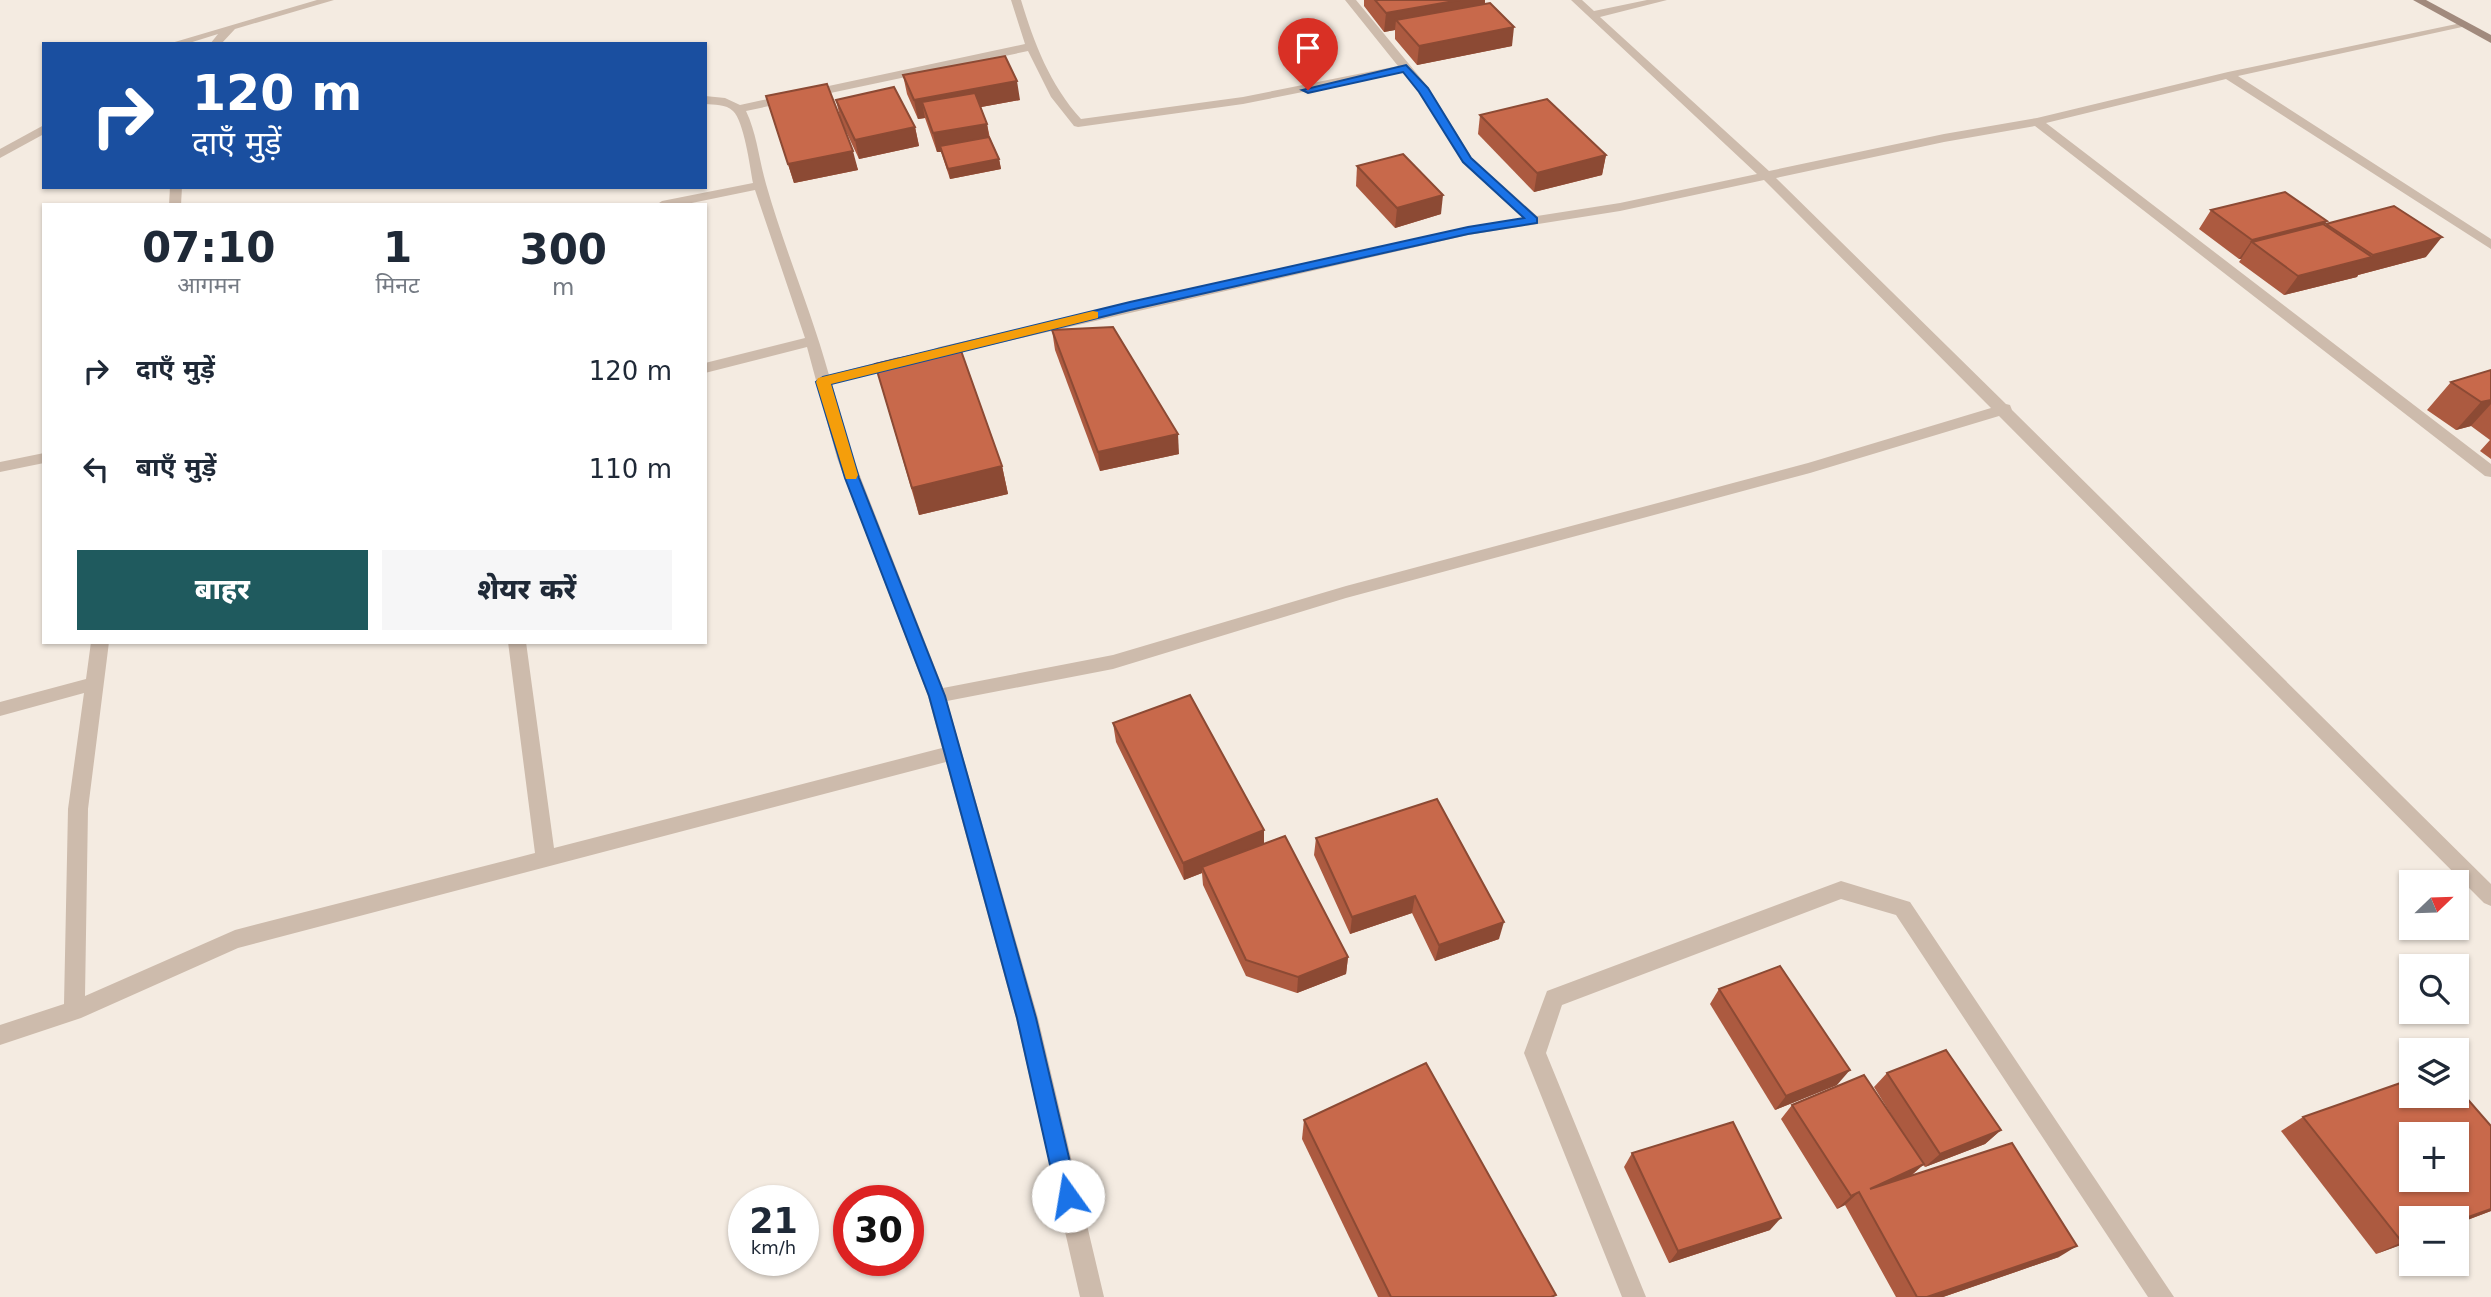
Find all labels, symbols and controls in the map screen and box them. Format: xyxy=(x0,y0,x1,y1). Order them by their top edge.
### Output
pin xyxy=(1278,18,1338,90)
icon: arrive xyxy=(1289,29,1327,67)
text: 120 m xyxy=(192,65,362,122)
icon: right xyxy=(77,70,168,161)
text: दाएँ मुड़ें xyxy=(192,124,281,162)
text: 07:10 xyxy=(142,223,276,272)
text: 1 xyxy=(383,223,412,272)
text: 300 xyxy=(519,225,607,274)
text: आगमन xyxy=(177,272,240,298)
text: मिनट xyxy=(375,272,420,298)
text: m xyxy=(552,274,574,300)
icon: right xyxy=(77,352,115,390)
text: दाएँ मुड़ें xyxy=(136,354,215,384)
text: 120 m xyxy=(589,356,672,386)
icon: left xyxy=(77,450,115,488)
text: बाएँ मुड़ें xyxy=(136,452,216,482)
text: 110 m xyxy=(589,454,672,484)
button: बाहर xyxy=(77,550,368,630)
button: शेयर करें xyxy=(382,550,672,630)
north arrow xyxy=(2399,870,2469,940)
map controls xyxy=(2399,870,2469,1276)
button: search xyxy=(2399,954,2469,1024)
button: layers xyxy=(2399,1038,2469,1108)
button: + xyxy=(2399,1122,2469,1192)
position arrow xyxy=(1031,1159,1105,1233)
speed limit sign: 30 xyxy=(833,1185,924,1276)
text: 21 xyxy=(749,1201,798,1241)
button: − xyxy=(2399,1206,2469,1276)
text: km/h xyxy=(751,1237,796,1258)

